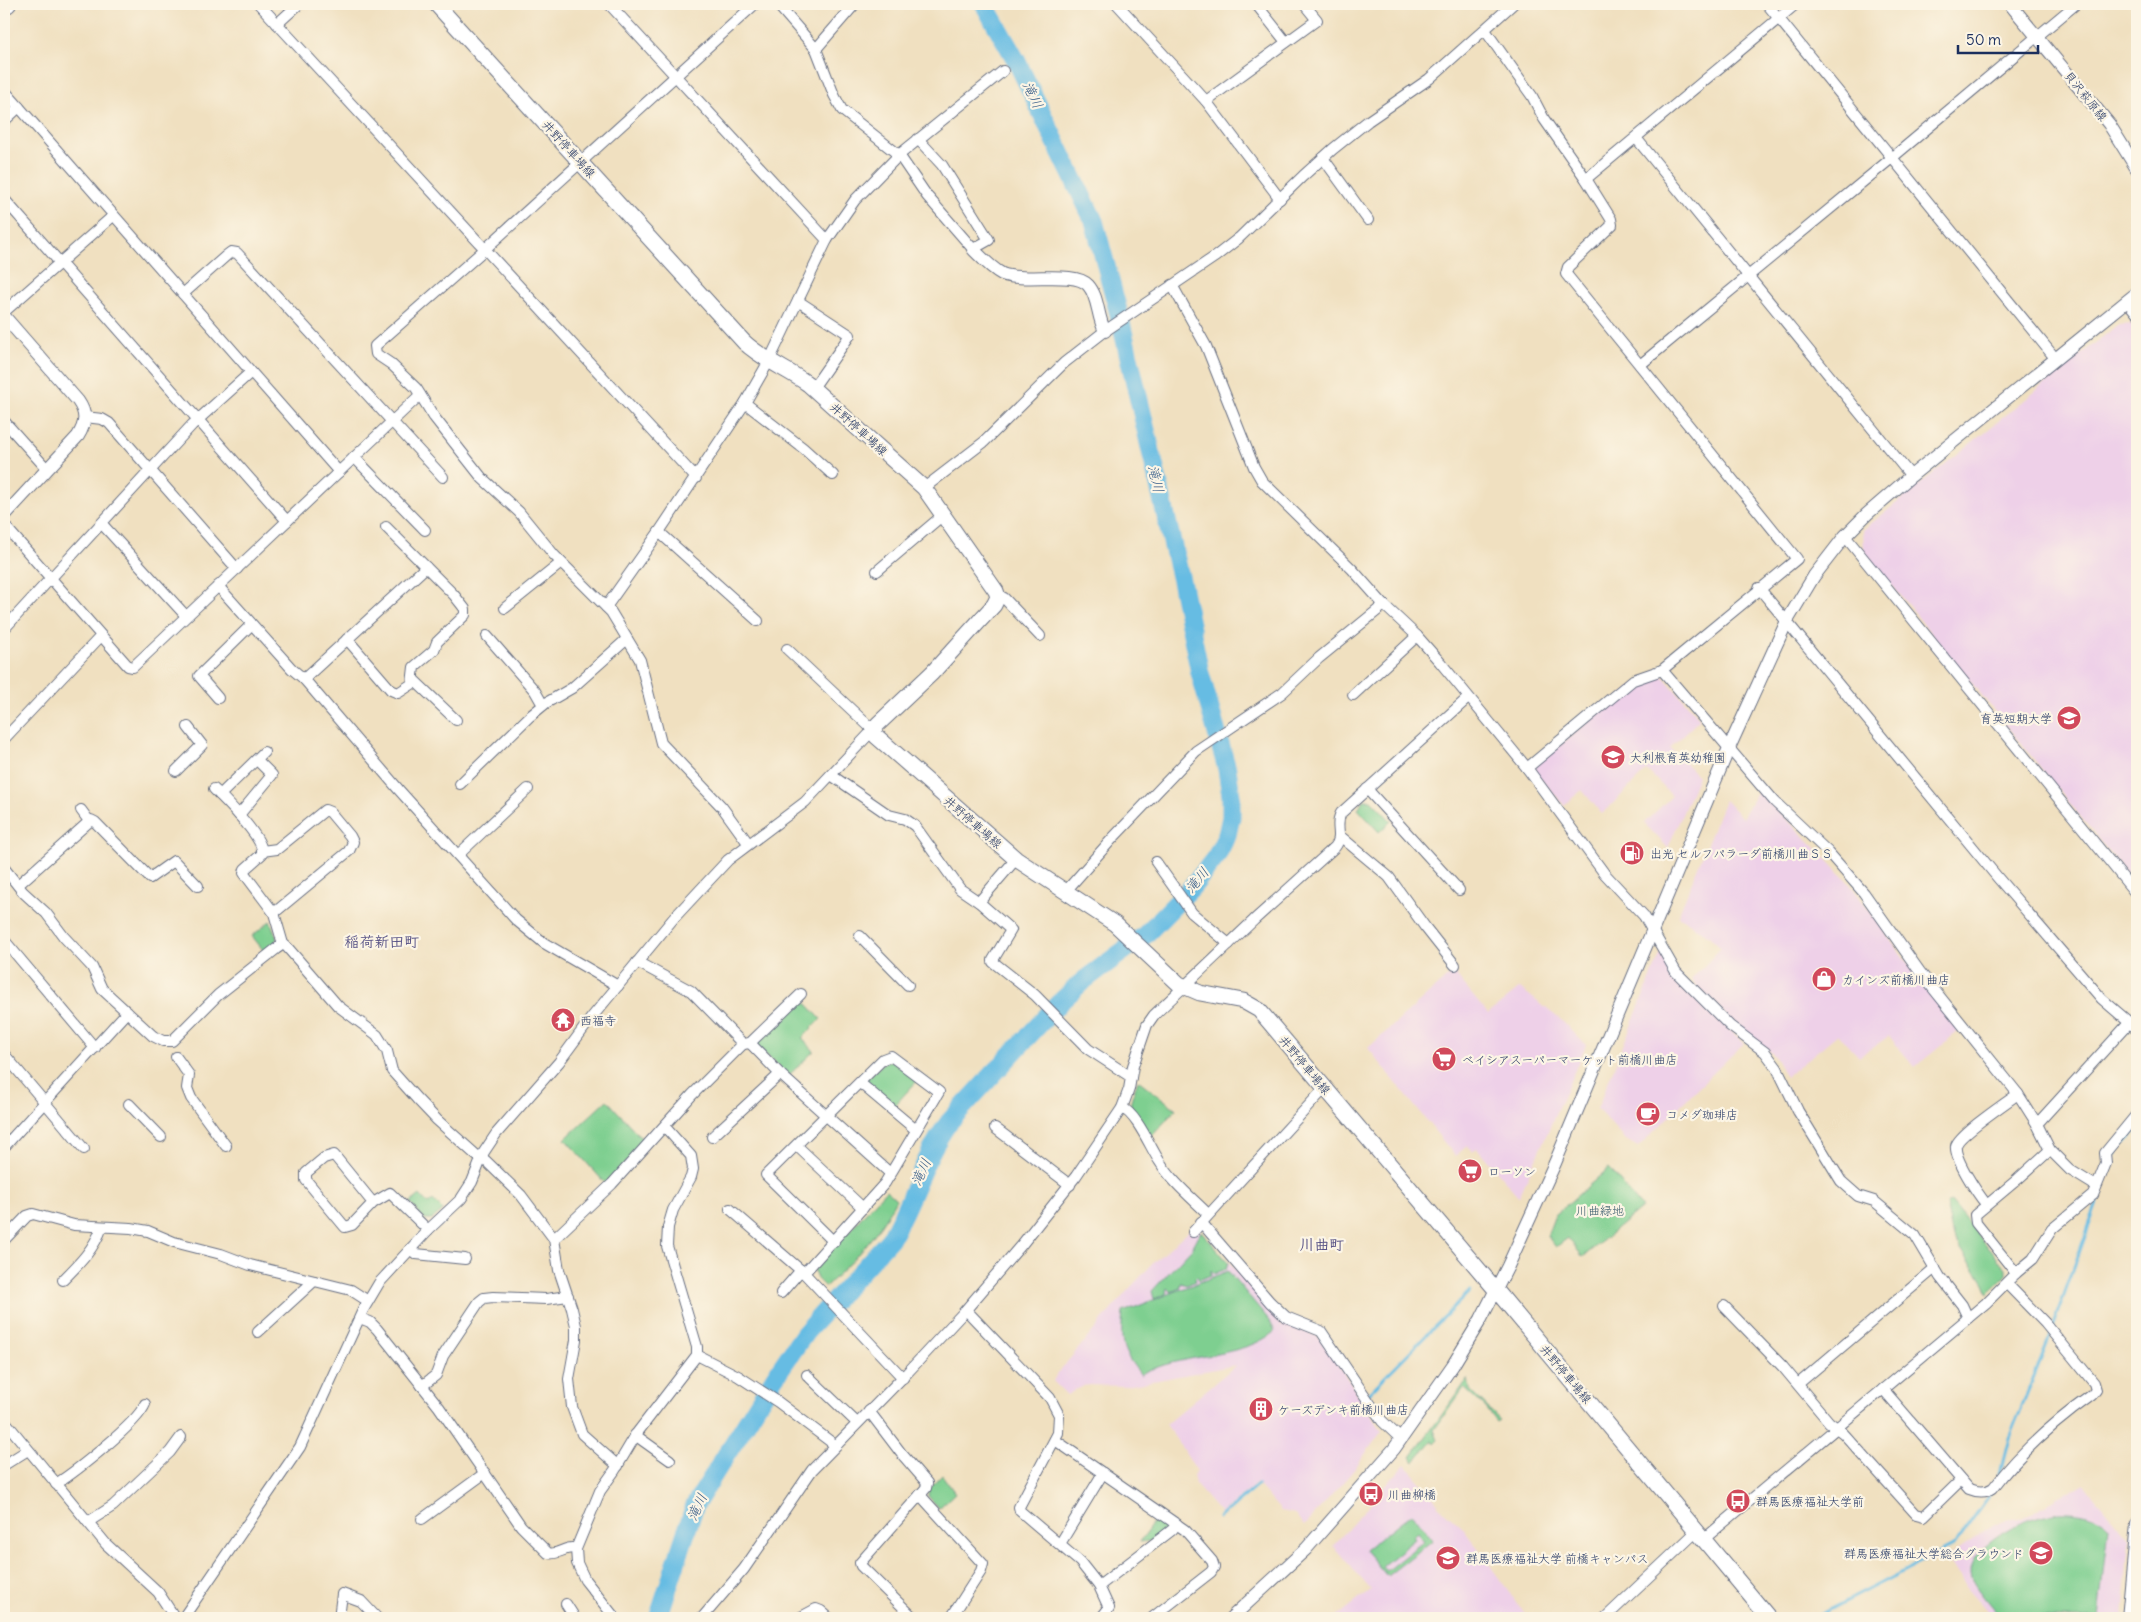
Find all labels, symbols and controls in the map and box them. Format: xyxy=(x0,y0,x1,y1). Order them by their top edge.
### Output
scale bar xyxy=(1958,22,2038,54)
text: 50 m xyxy=(1966,30,2001,49)
street label: 貝沢萩原線 xyxy=(2061,68,2111,124)
water label: 滝川 xyxy=(1019,78,1047,112)
street label: 井野停車場線 xyxy=(539,117,599,181)
street label: 井野停車場線 xyxy=(827,399,891,459)
water label: 滝川 xyxy=(1144,463,1168,495)
school or university icon: 育英短期大学 xyxy=(2056,705,2082,731)
place label: 育英短期大学 xyxy=(1980,711,2052,726)
school or university icon: 大利根育英幼稚園 xyxy=(1600,744,1626,770)
place label: 大利根育英幼稚園 xyxy=(1630,750,1726,765)
street label: 井野停車場線 xyxy=(941,793,1005,851)
fuel station icon: 出光 セルフパラーダ前橋川曲ＳＳ xyxy=(1619,840,1645,866)
place label: 出光 セルフパラーダ前橋川曲ＳＳ xyxy=(1650,846,1833,861)
water label: 滝川 xyxy=(1181,863,1213,897)
district label: 稲荷新田町 xyxy=(344,932,420,951)
shop icon: カインズ前橋川曲店 xyxy=(1811,966,1837,992)
place label: カインズ前橋川曲店 xyxy=(1842,972,1950,987)
temple icon: 西福寺 xyxy=(550,1007,576,1033)
place label: 西福寺 xyxy=(580,1013,616,1028)
street label: 井野停車場線 xyxy=(1276,1033,1334,1097)
supermarket icon: ベイシアスーパーマーケット前橋川曲店 xyxy=(1431,1046,1457,1072)
place label: ベイシアスーパーマーケット前橋川曲店 xyxy=(1462,1052,1678,1067)
cafe icon: コメダ珈琲店 xyxy=(1635,1101,1661,1127)
place label: コメダ珈琲店 xyxy=(1666,1107,1738,1122)
water label: 滝川 xyxy=(907,1156,935,1188)
supermarket icon: ローソン xyxy=(1457,1158,1483,1184)
place label: ローソン xyxy=(1488,1164,1536,1179)
park label: 川曲緑地 xyxy=(1576,1203,1624,1218)
district label: 川曲町 xyxy=(1299,1235,1345,1254)
street label: 井野停車場線 xyxy=(1537,1342,1595,1406)
building icon: ケーズデンキ前橋川曲店 xyxy=(1248,1396,1274,1422)
place label: ケーズデンキ前橋川曲店 xyxy=(1278,1402,1409,1417)
bus stop icon: 川曲柳橋 xyxy=(1358,1481,1384,1507)
place label: 川曲柳橋 xyxy=(1388,1487,1436,1502)
bus stop icon: 群馬医療福祉大学前 xyxy=(1725,1488,1751,1514)
water label: 滝川 xyxy=(683,1491,711,1523)
place label: 群馬医療福祉大学前 xyxy=(1756,1494,1864,1509)
school or university icon: 群馬医療福祉大学総合グラウンド xyxy=(2028,1540,2054,1566)
school or university icon: 群馬医療福祉大学 前橋キャンパス xyxy=(1435,1545,1461,1571)
place label: 群馬医療福祉大学総合グラウンド xyxy=(1844,1546,2024,1561)
place label: 群馬医療福祉大学 前橋キャンパス xyxy=(1466,1551,1648,1566)

